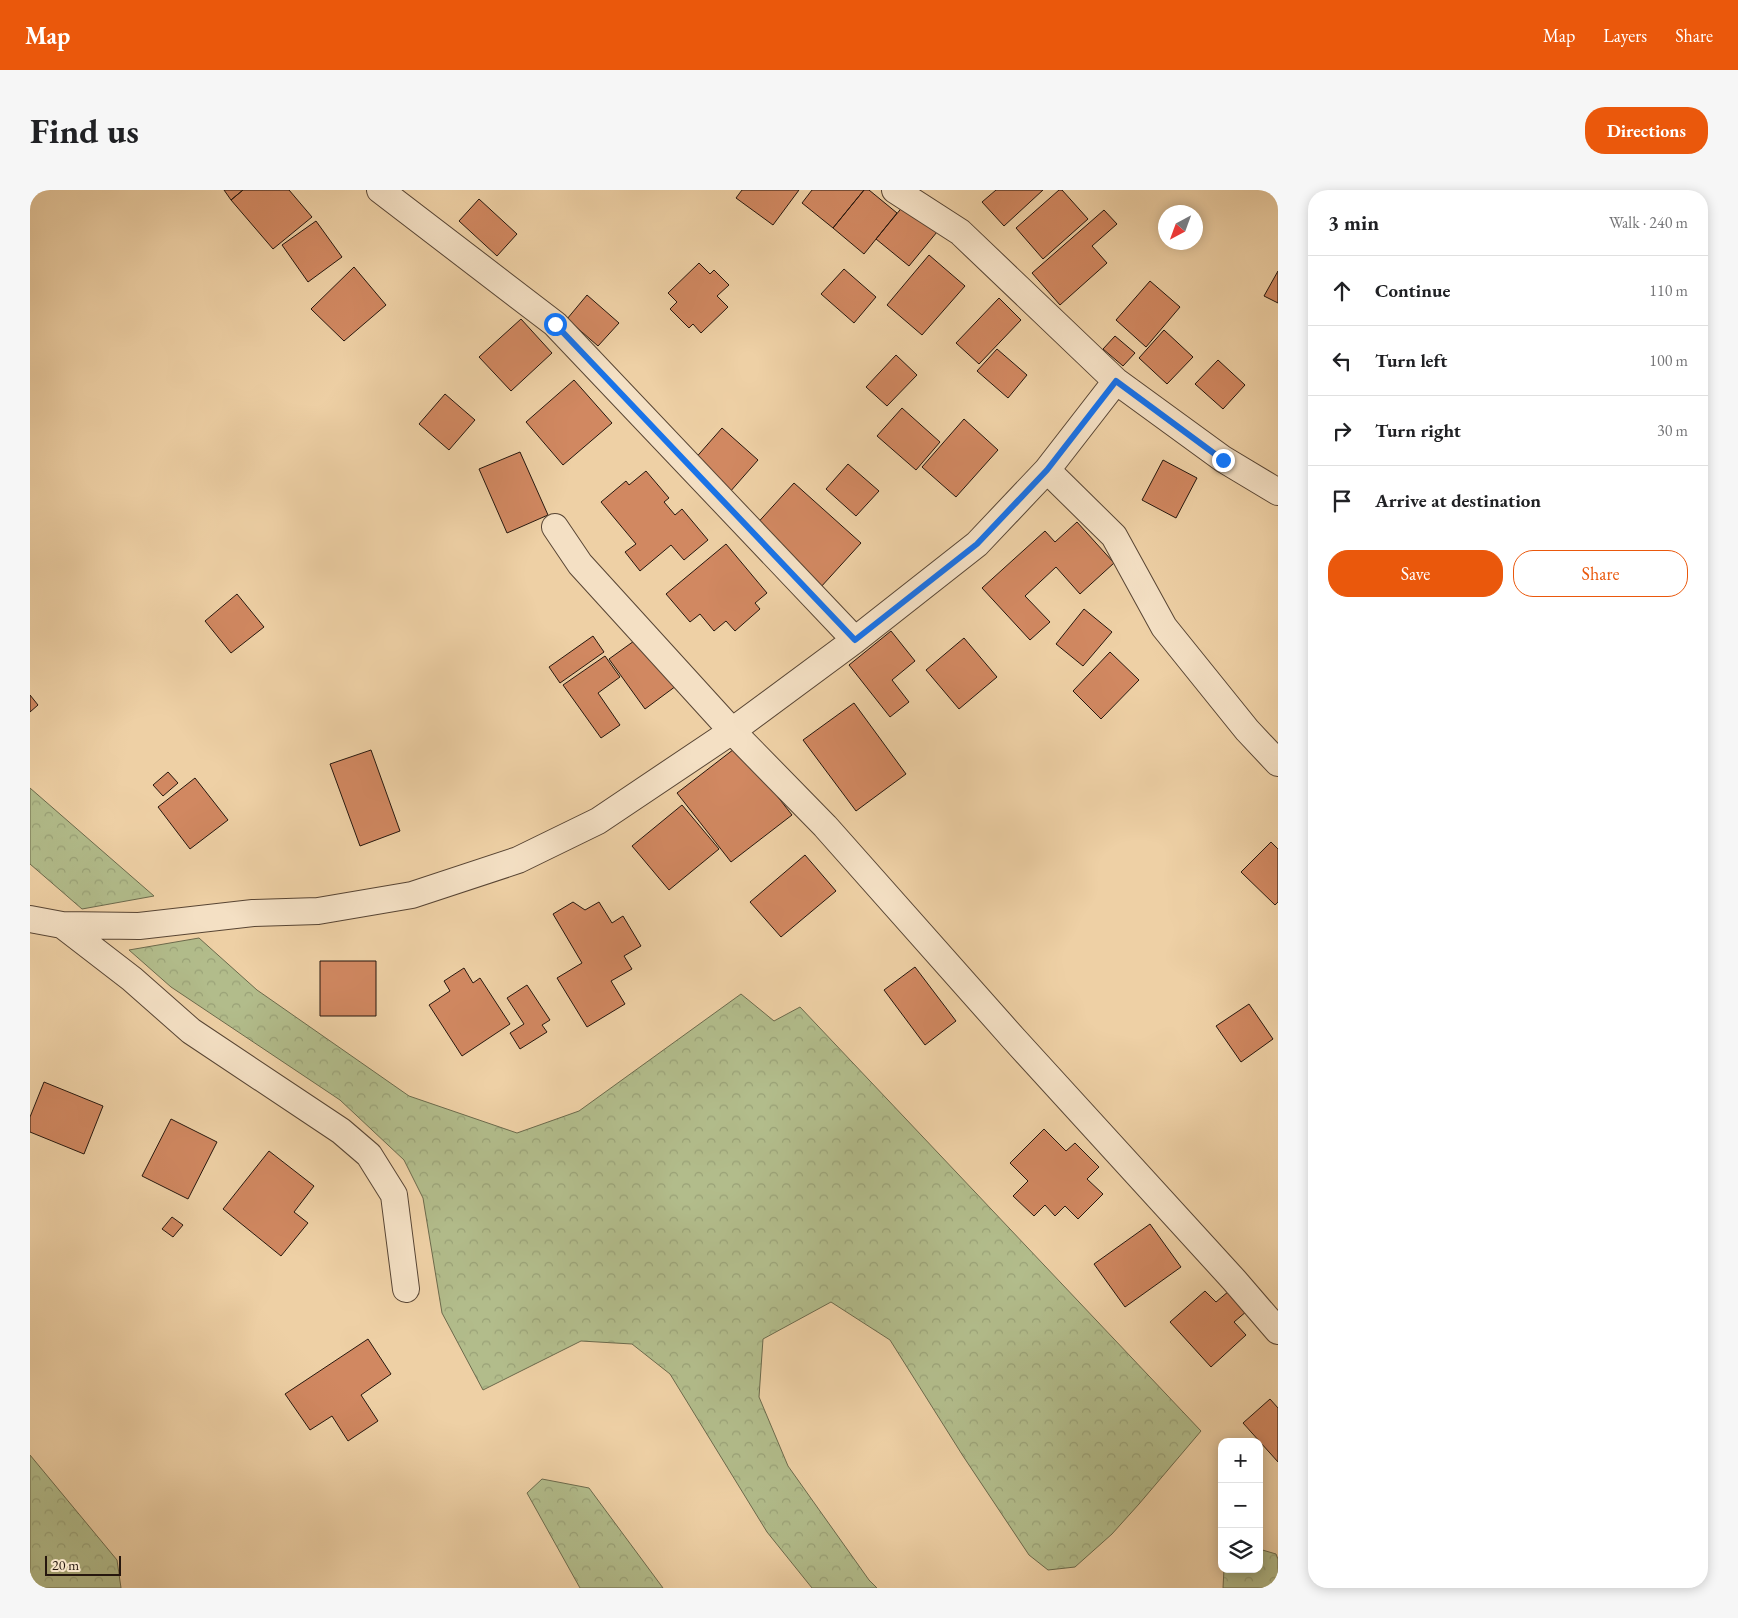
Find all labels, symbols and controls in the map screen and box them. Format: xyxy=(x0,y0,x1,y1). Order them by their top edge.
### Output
text: Map xyxy=(25,20,70,51)
text: Map xyxy=(1543,24,1575,47)
text: Layers xyxy=(1603,24,1647,47)
text: Share xyxy=(1675,24,1713,47)
button: Directions xyxy=(1585,107,1708,154)
text: Find us xyxy=(30,108,139,153)
north arrow xyxy=(1158,205,1203,250)
text: 3 min xyxy=(1328,209,1379,236)
text: Walk · 240 m xyxy=(1609,212,1688,233)
icon: ahead xyxy=(1328,277,1356,305)
text: Continue xyxy=(1375,278,1450,303)
text: 110 m xyxy=(1649,280,1688,301)
route start xyxy=(544,313,567,336)
icon: left xyxy=(1328,347,1356,375)
text: Turn left xyxy=(1375,348,1447,373)
text: 100 m xyxy=(1649,350,1688,371)
icon: right xyxy=(1328,417,1356,445)
text: Turn right xyxy=(1375,418,1461,443)
text: 30 m xyxy=(1657,420,1688,441)
route end xyxy=(1212,449,1235,472)
icon: arrive xyxy=(1328,487,1356,515)
text: Arrive at destination xyxy=(1375,488,1541,513)
button: Save xyxy=(1328,550,1503,597)
button: Share xyxy=(1513,550,1688,597)
map controls xyxy=(1218,1438,1263,1573)
button: + xyxy=(1218,1438,1263,1483)
button: − xyxy=(1218,1483,1263,1528)
button: layers xyxy=(1218,1528,1263,1573)
scale bar xyxy=(45,1553,121,1576)
text: 20 m xyxy=(52,1556,79,1574)

